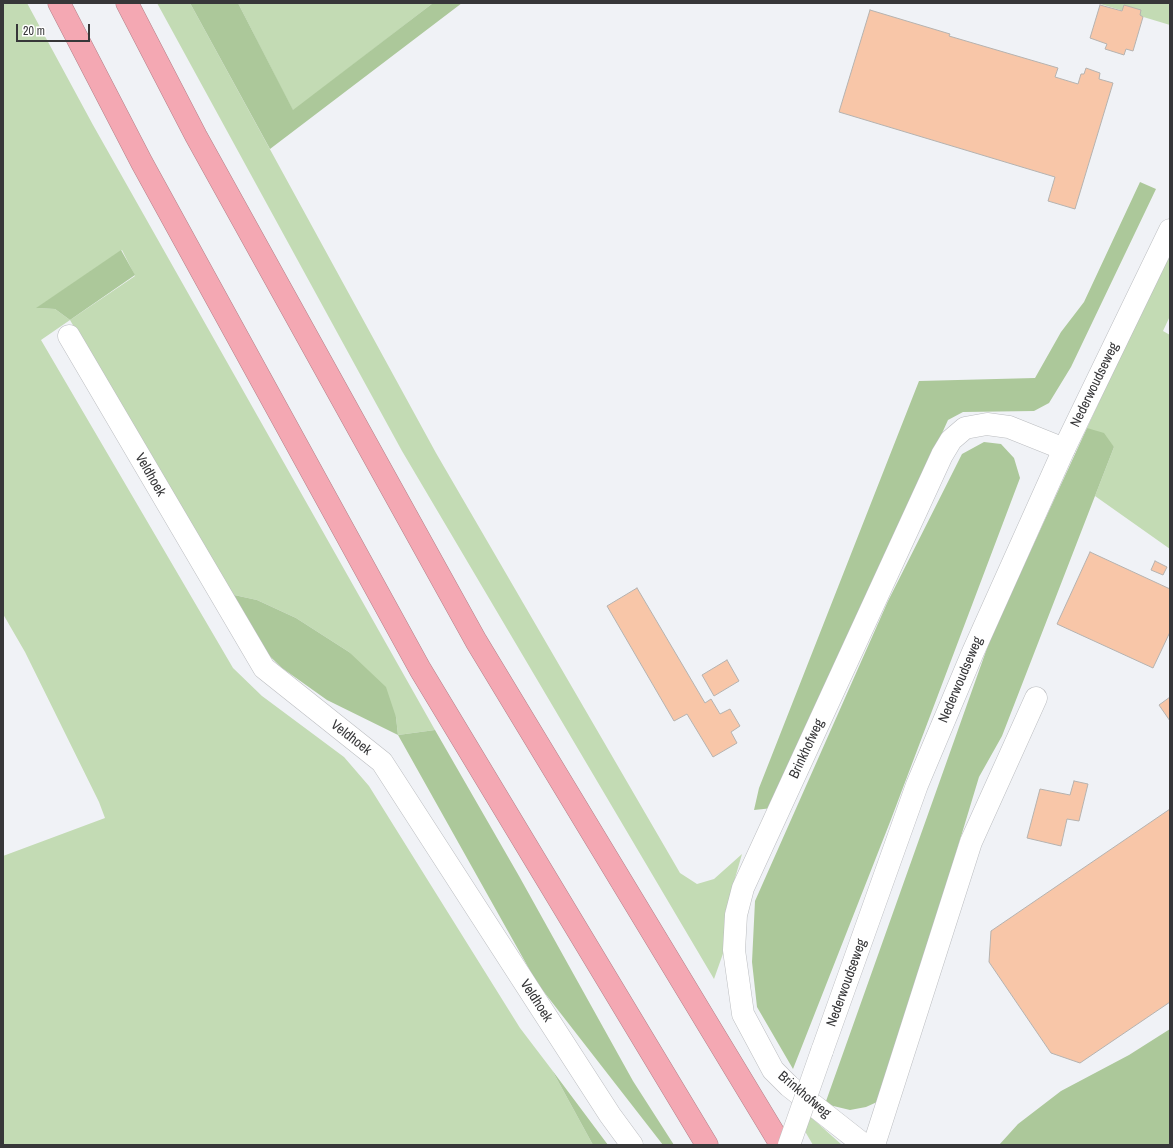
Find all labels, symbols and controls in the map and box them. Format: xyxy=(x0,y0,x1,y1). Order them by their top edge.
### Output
scale bar xyxy=(18,16,92,42)
text: 20 m xyxy=(23,23,45,39)
street label: Nederwoudseweg xyxy=(1067,340,1123,430)
street label: Veldhoek xyxy=(131,450,169,500)
street label: Nederwoudseweg xyxy=(935,634,987,726)
street label: Veldhoek xyxy=(327,717,375,759)
street label: Brinkhofweg xyxy=(786,717,828,781)
street label: Nederwoudseweg xyxy=(823,937,871,1029)
street label: Veldhoek xyxy=(516,977,556,1025)
street label: Brinkhofweg xyxy=(774,1068,834,1122)

